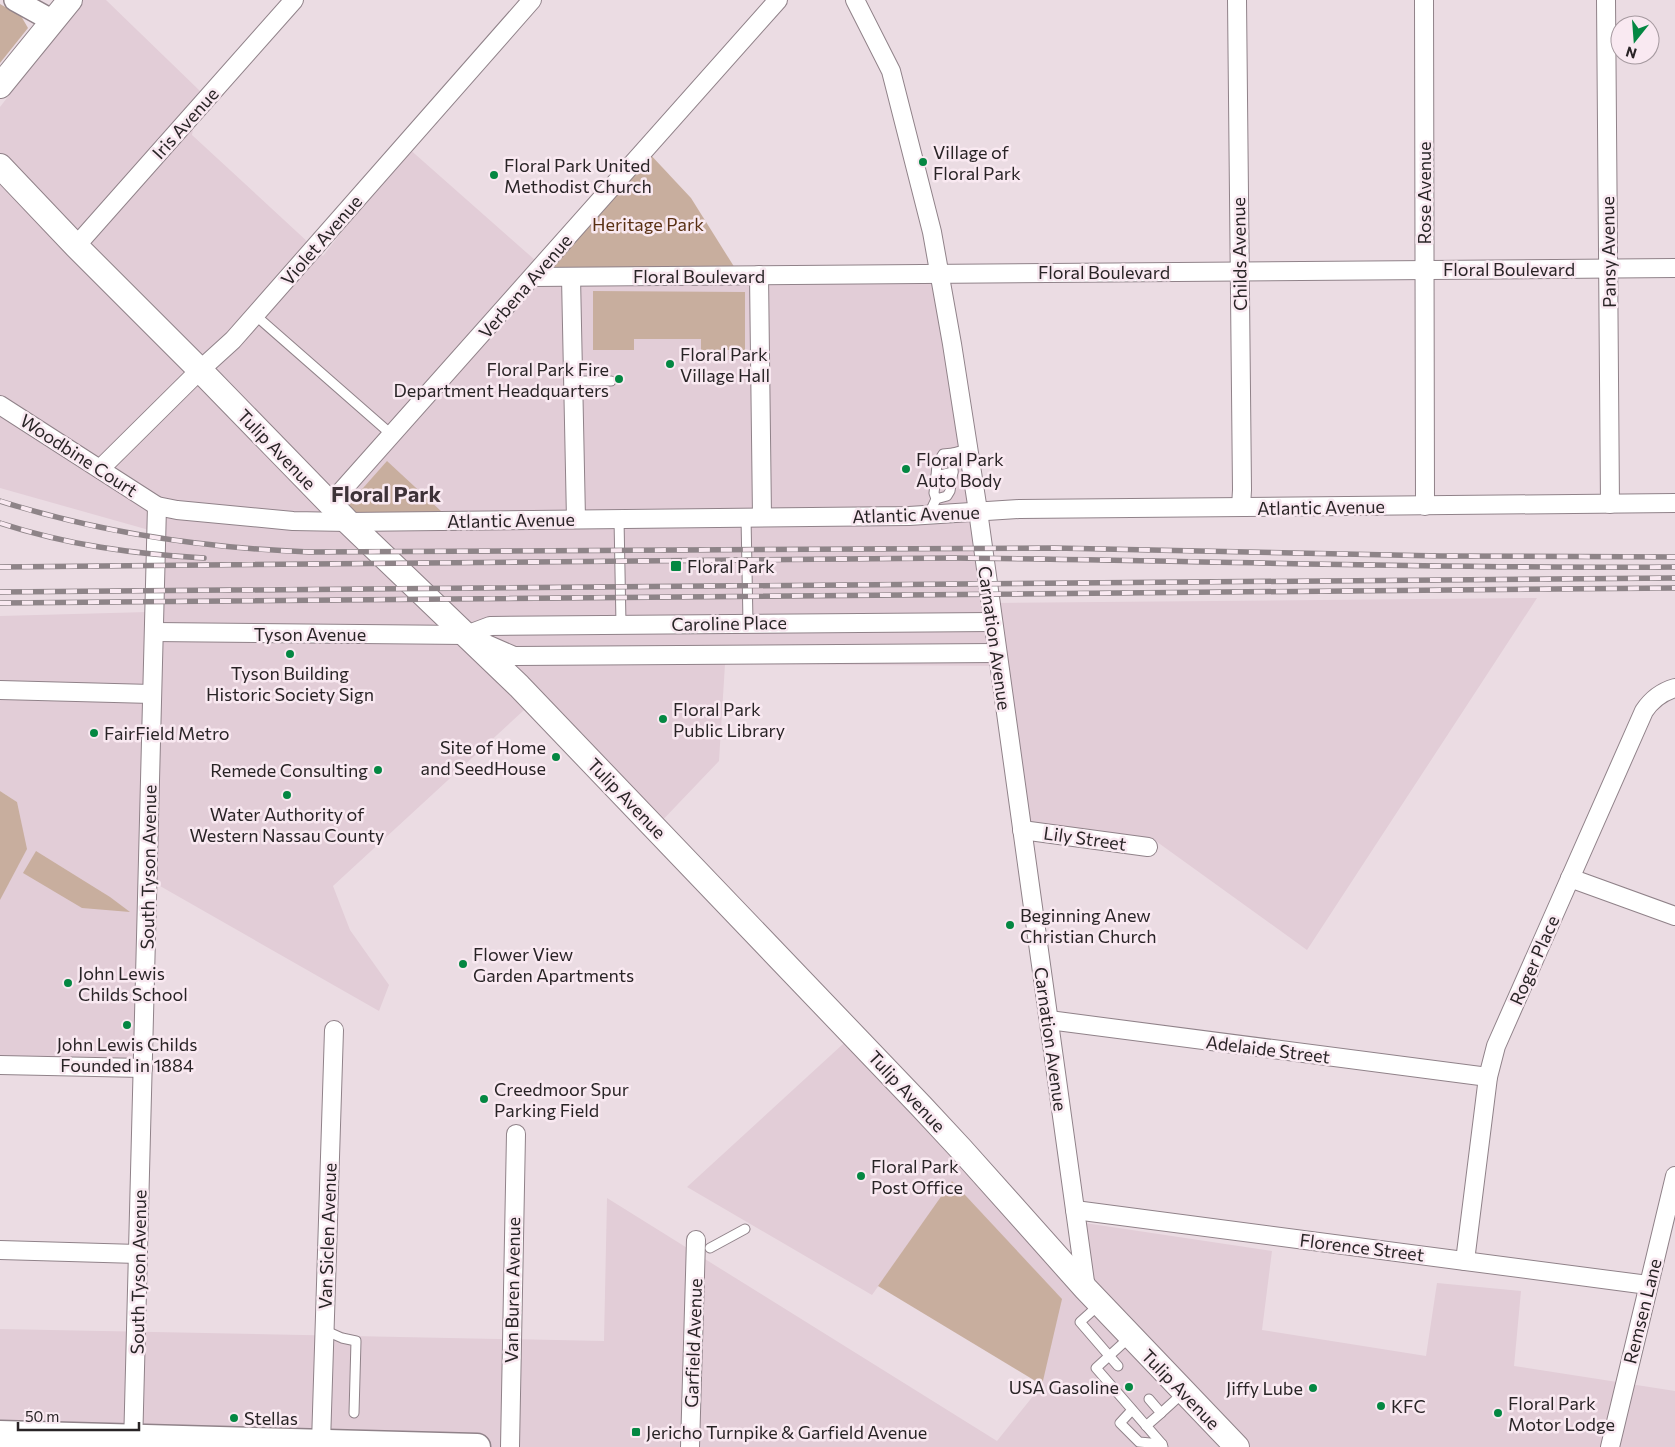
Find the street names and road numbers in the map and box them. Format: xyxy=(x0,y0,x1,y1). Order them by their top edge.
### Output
street label: Iris Avenue xyxy=(147,83,223,163)
street label: Rose Avenue xyxy=(1413,141,1435,245)
street label: Violet Avenue xyxy=(276,190,366,290)
street label: Pansy Avenue xyxy=(1596,196,1620,308)
street label: Childs Avenue xyxy=(1227,197,1251,311)
street label: Verbena Avenue xyxy=(474,229,576,343)
street label: Floral Boulevard xyxy=(1443,258,1575,280)
street label: Floral Boulevard xyxy=(1038,261,1170,283)
street label: Floral Boulevard xyxy=(633,265,765,287)
street label: Tulip Avenue xyxy=(233,404,321,494)
street label: Woodbine Court xyxy=(16,409,142,501)
street label: Atlantic Avenue xyxy=(1257,495,1385,519)
street label: Atlantic Avenue xyxy=(852,501,980,527)
street label: Atlantic Avenue xyxy=(447,508,575,532)
street label: Carnation Avenue xyxy=(974,565,1016,711)
street label: Caroline Place xyxy=(671,611,787,635)
street label: Tyson Avenue xyxy=(254,623,366,645)
street label: Tulip Avenue xyxy=(583,753,671,843)
street label: South Tyson Avenue xyxy=(136,784,160,950)
street label: Lily Street xyxy=(1042,821,1128,855)
street label: Roger Place xyxy=(1505,912,1563,1008)
street label: Carnation Avenue xyxy=(1030,966,1072,1112)
street label: Adelaide Street xyxy=(1205,1030,1331,1068)
street label: Tulip Avenue xyxy=(864,1046,950,1136)
street label: Van Siclen Avenue xyxy=(313,1162,341,1310)
street label: South Tyson Avenue xyxy=(126,1189,150,1355)
street label: Van Buren Avenue xyxy=(500,1217,524,1363)
street label: Florence Street xyxy=(1299,1228,1425,1266)
street label: Remsen Lane xyxy=(1618,1256,1666,1366)
street label: Garfield Avenue xyxy=(680,1278,706,1408)
street label: Tulip Avenue xyxy=(1137,1344,1225,1434)

